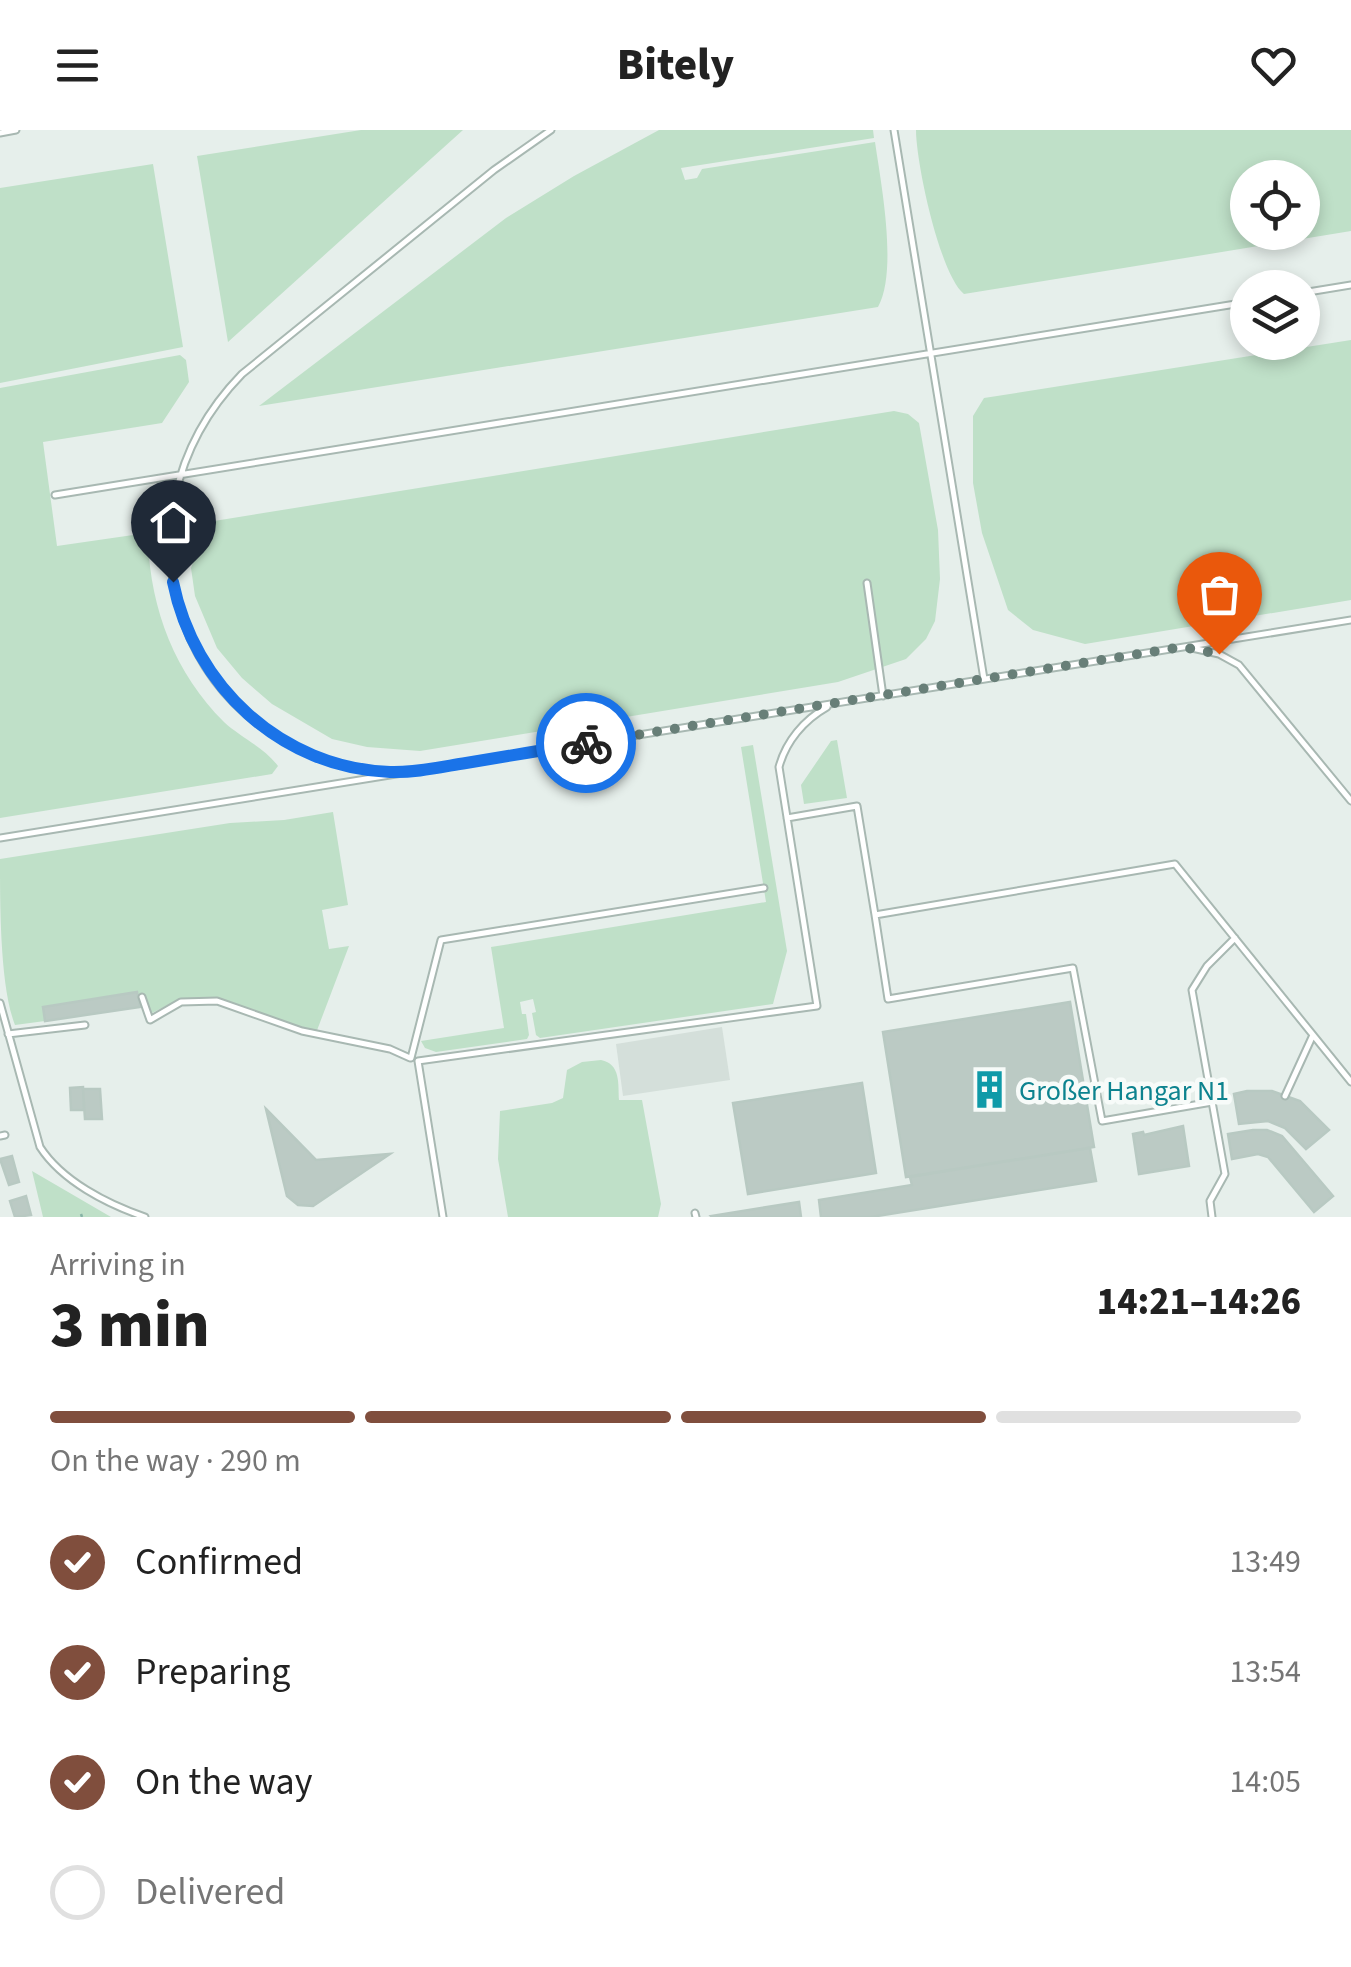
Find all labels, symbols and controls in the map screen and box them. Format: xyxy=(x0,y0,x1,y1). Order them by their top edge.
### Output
text: Bitely xyxy=(617,33,734,97)
icon: menu xyxy=(50,38,105,93)
icon: heart xyxy=(1246,38,1301,93)
map controls xyxy=(1230,160,1320,360)
button: locate xyxy=(1230,160,1320,250)
button: layers xyxy=(1230,270,1320,360)
pin xyxy=(131,480,216,583)
icon: home xyxy=(146,495,201,550)
pin xyxy=(1177,552,1262,655)
icon: bag xyxy=(1192,567,1247,622)
courier xyxy=(536,693,636,793)
icon: bike xyxy=(559,716,614,771)
building icon: Großer Hangar N1 xyxy=(968,1069,1010,1111)
place label: Großer Hangar N1 xyxy=(1019,1071,1229,1111)
text: Arriving in xyxy=(50,1242,186,1288)
text: 14:21–14:26 xyxy=(1097,1275,1301,1329)
text: 3 min xyxy=(50,1279,210,1372)
text: On the way · 290 m xyxy=(50,1438,301,1484)
icon: check xyxy=(50,1535,105,1590)
text: Confirmed xyxy=(135,1535,303,1589)
text: 13:49 xyxy=(1229,1539,1301,1585)
icon: check xyxy=(50,1645,105,1700)
text: Preparing xyxy=(135,1645,290,1699)
text: 13:54 xyxy=(1229,1649,1301,1695)
icon: check xyxy=(50,1755,105,1810)
text: On the way xyxy=(135,1755,312,1809)
text: 14:05 xyxy=(1229,1759,1301,1805)
text: Delivered xyxy=(135,1865,285,1919)

